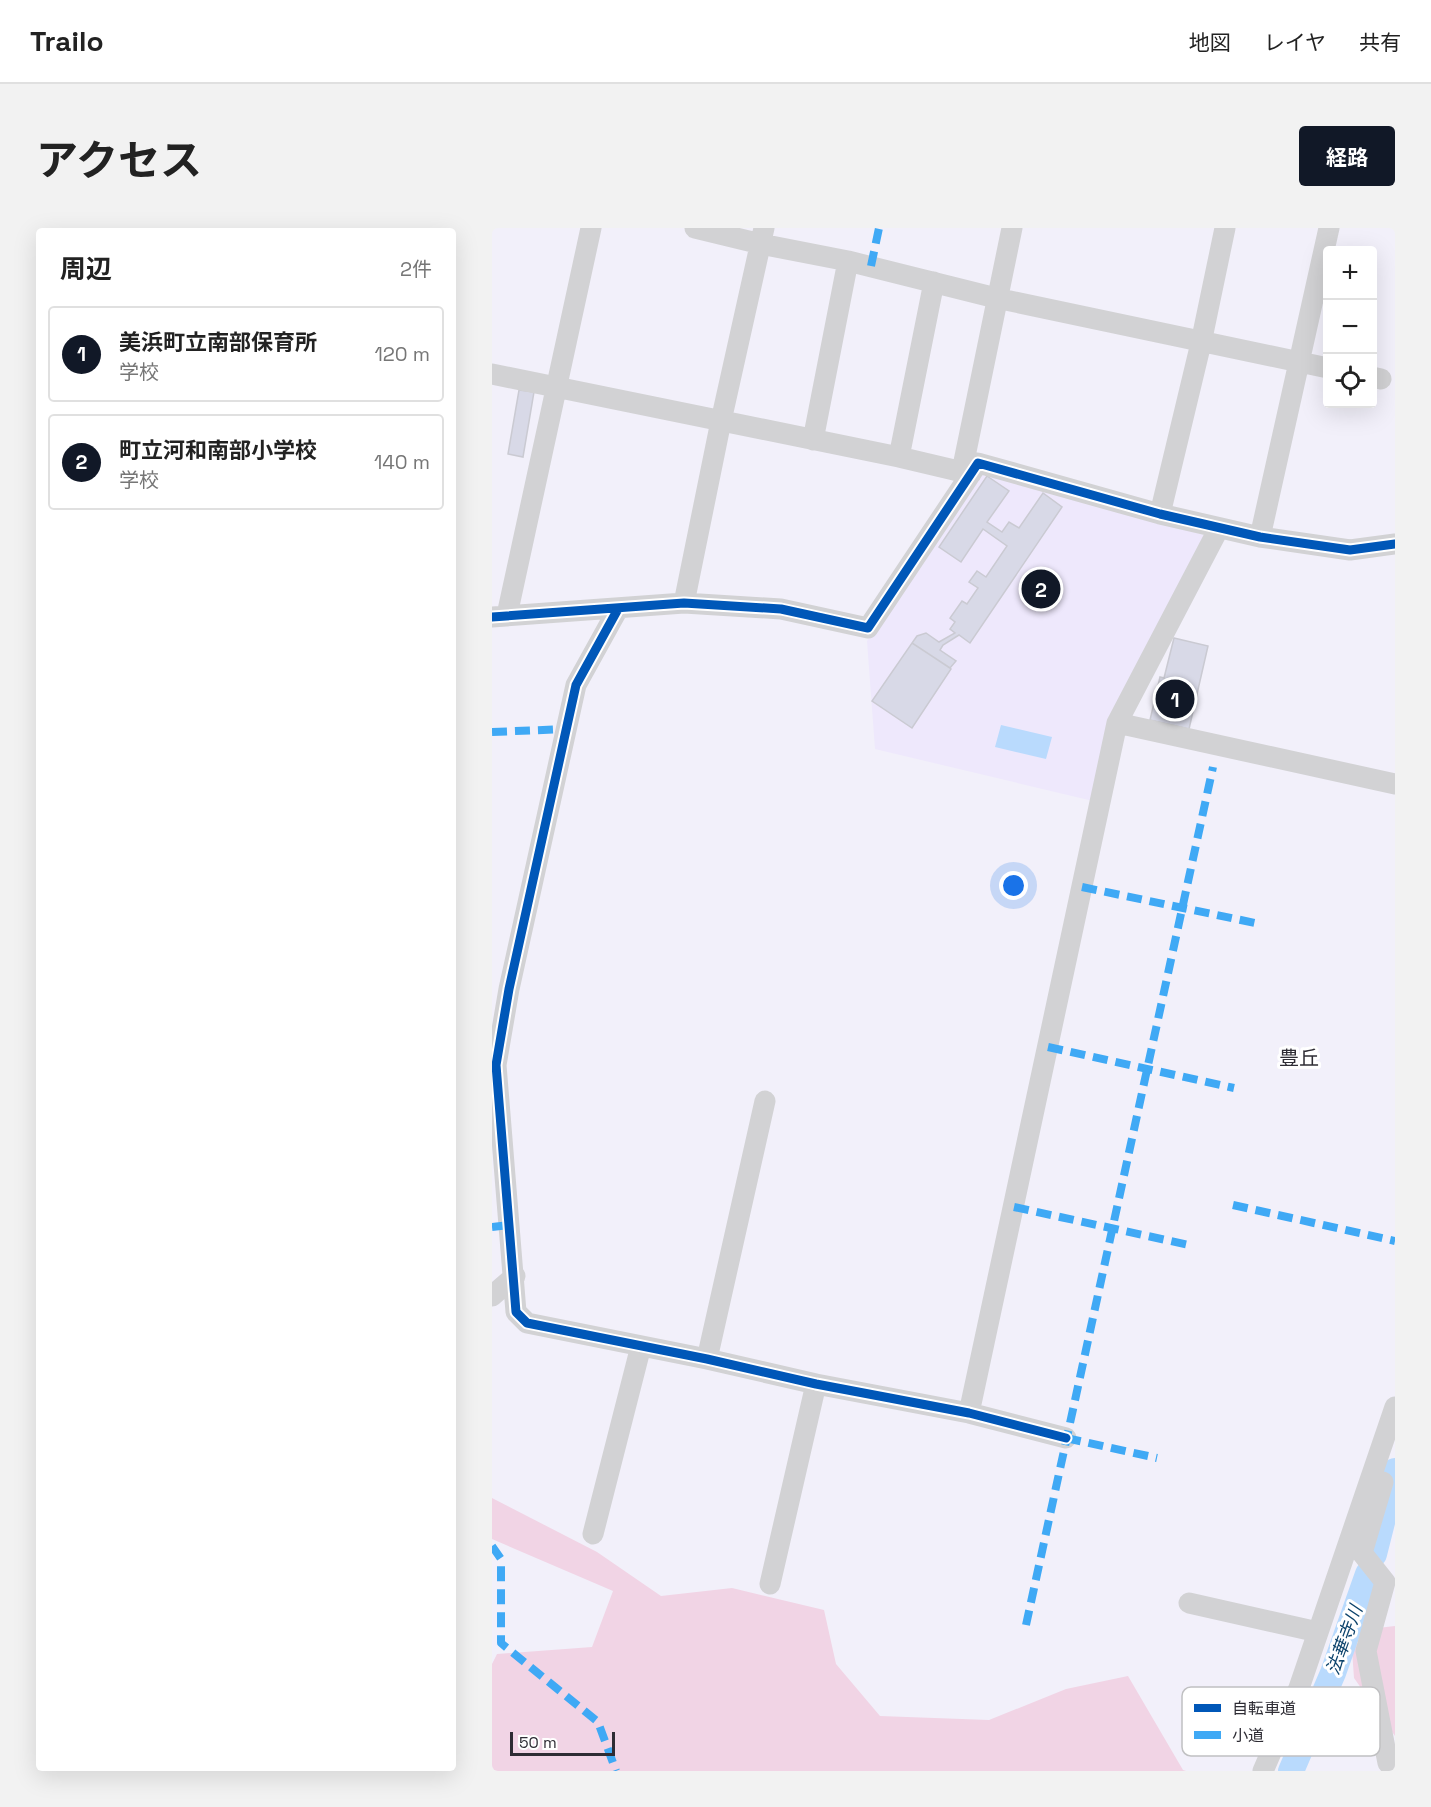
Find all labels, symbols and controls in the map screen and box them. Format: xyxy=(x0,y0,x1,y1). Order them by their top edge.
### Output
text: Trailo xyxy=(30,23,104,59)
text: 地図 xyxy=(1189,29,1231,56)
text: レイヤ xyxy=(1264,29,1326,56)
text: 共有 xyxy=(1359,29,1401,56)
button: 経路 xyxy=(1299,126,1395,186)
text: アクセス xyxy=(36,134,202,187)
map controls xyxy=(1323,246,1377,408)
button: + xyxy=(1323,246,1377,300)
text: 周辺 xyxy=(60,252,112,286)
text: 2件 xyxy=(400,256,432,282)
button: − xyxy=(1323,300,1377,354)
text: 美浜町立南部保育所 xyxy=(119,328,317,356)
text: 1 xyxy=(77,341,86,367)
text: 120 m xyxy=(374,341,430,367)
button: locate xyxy=(1323,354,1377,408)
text: 学校 xyxy=(119,359,159,385)
text: 町立河和南部小学校 xyxy=(119,436,317,464)
text: 2 xyxy=(76,449,87,475)
text: 140 m xyxy=(374,449,430,475)
text: 学校 xyxy=(119,467,159,493)
pin: 2 xyxy=(1022,566,1060,612)
pin: 1 xyxy=(1156,676,1194,722)
your location xyxy=(999,871,1028,900)
district label: 豊丘 xyxy=(1279,1045,1319,1071)
water label: 法華寺川 xyxy=(1321,1600,1368,1678)
legend xyxy=(1182,1687,1380,1756)
text: 自転車道 xyxy=(1232,1698,1296,1719)
text: 小道 xyxy=(1232,1725,1264,1746)
scale bar xyxy=(510,1729,615,1756)
text: 50 m xyxy=(519,1732,557,1753)

